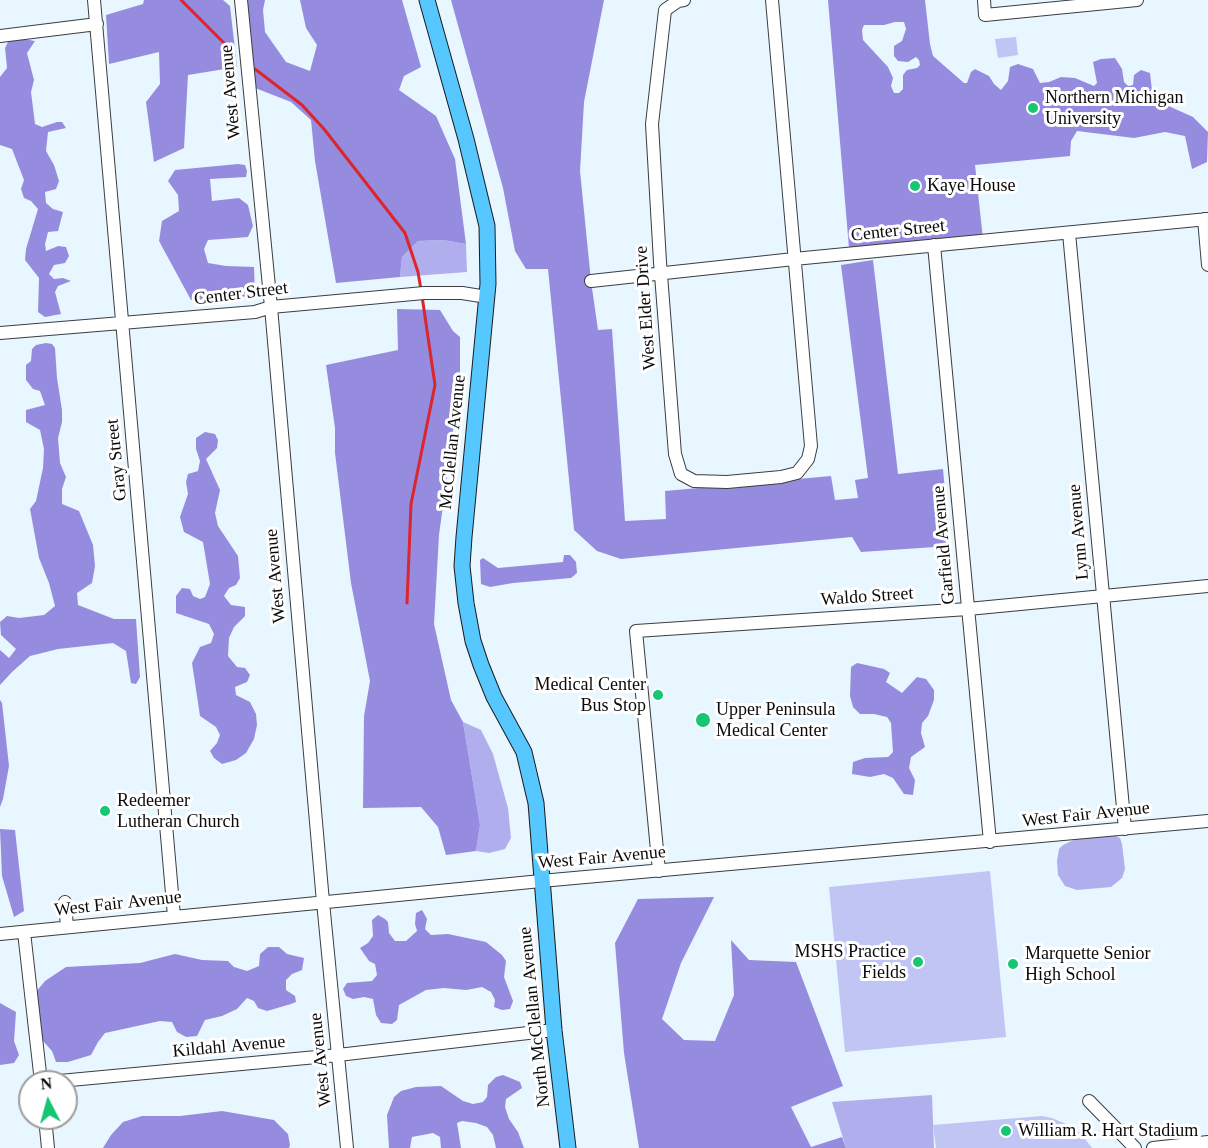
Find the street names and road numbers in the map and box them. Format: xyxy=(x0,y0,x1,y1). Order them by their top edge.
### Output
street label: West Avenue xyxy=(216,44,246,140)
street label: Center Street xyxy=(850,215,946,247)
street label: West Elder Drive xyxy=(631,245,661,371)
street label: Center Street xyxy=(193,278,289,310)
street label: McClellan Avenue xyxy=(435,374,471,510)
street label: Gray Street xyxy=(102,418,132,502)
street label: Lynn Avenue xyxy=(1064,483,1094,581)
street label: Garfield Avenue xyxy=(928,485,960,605)
street label: West Avenue xyxy=(261,528,291,624)
street label: Waldo Street xyxy=(820,583,914,611)
street label: West Fair Avenue xyxy=(1021,798,1151,832)
street label: West Fair Avenue xyxy=(537,842,667,874)
street label: West Fair Avenue xyxy=(53,887,183,921)
street label: North McClellan Avenue xyxy=(515,926,555,1108)
street label: West Avenue xyxy=(305,1012,337,1108)
street label: Kildahl Avenue xyxy=(172,1031,286,1063)

